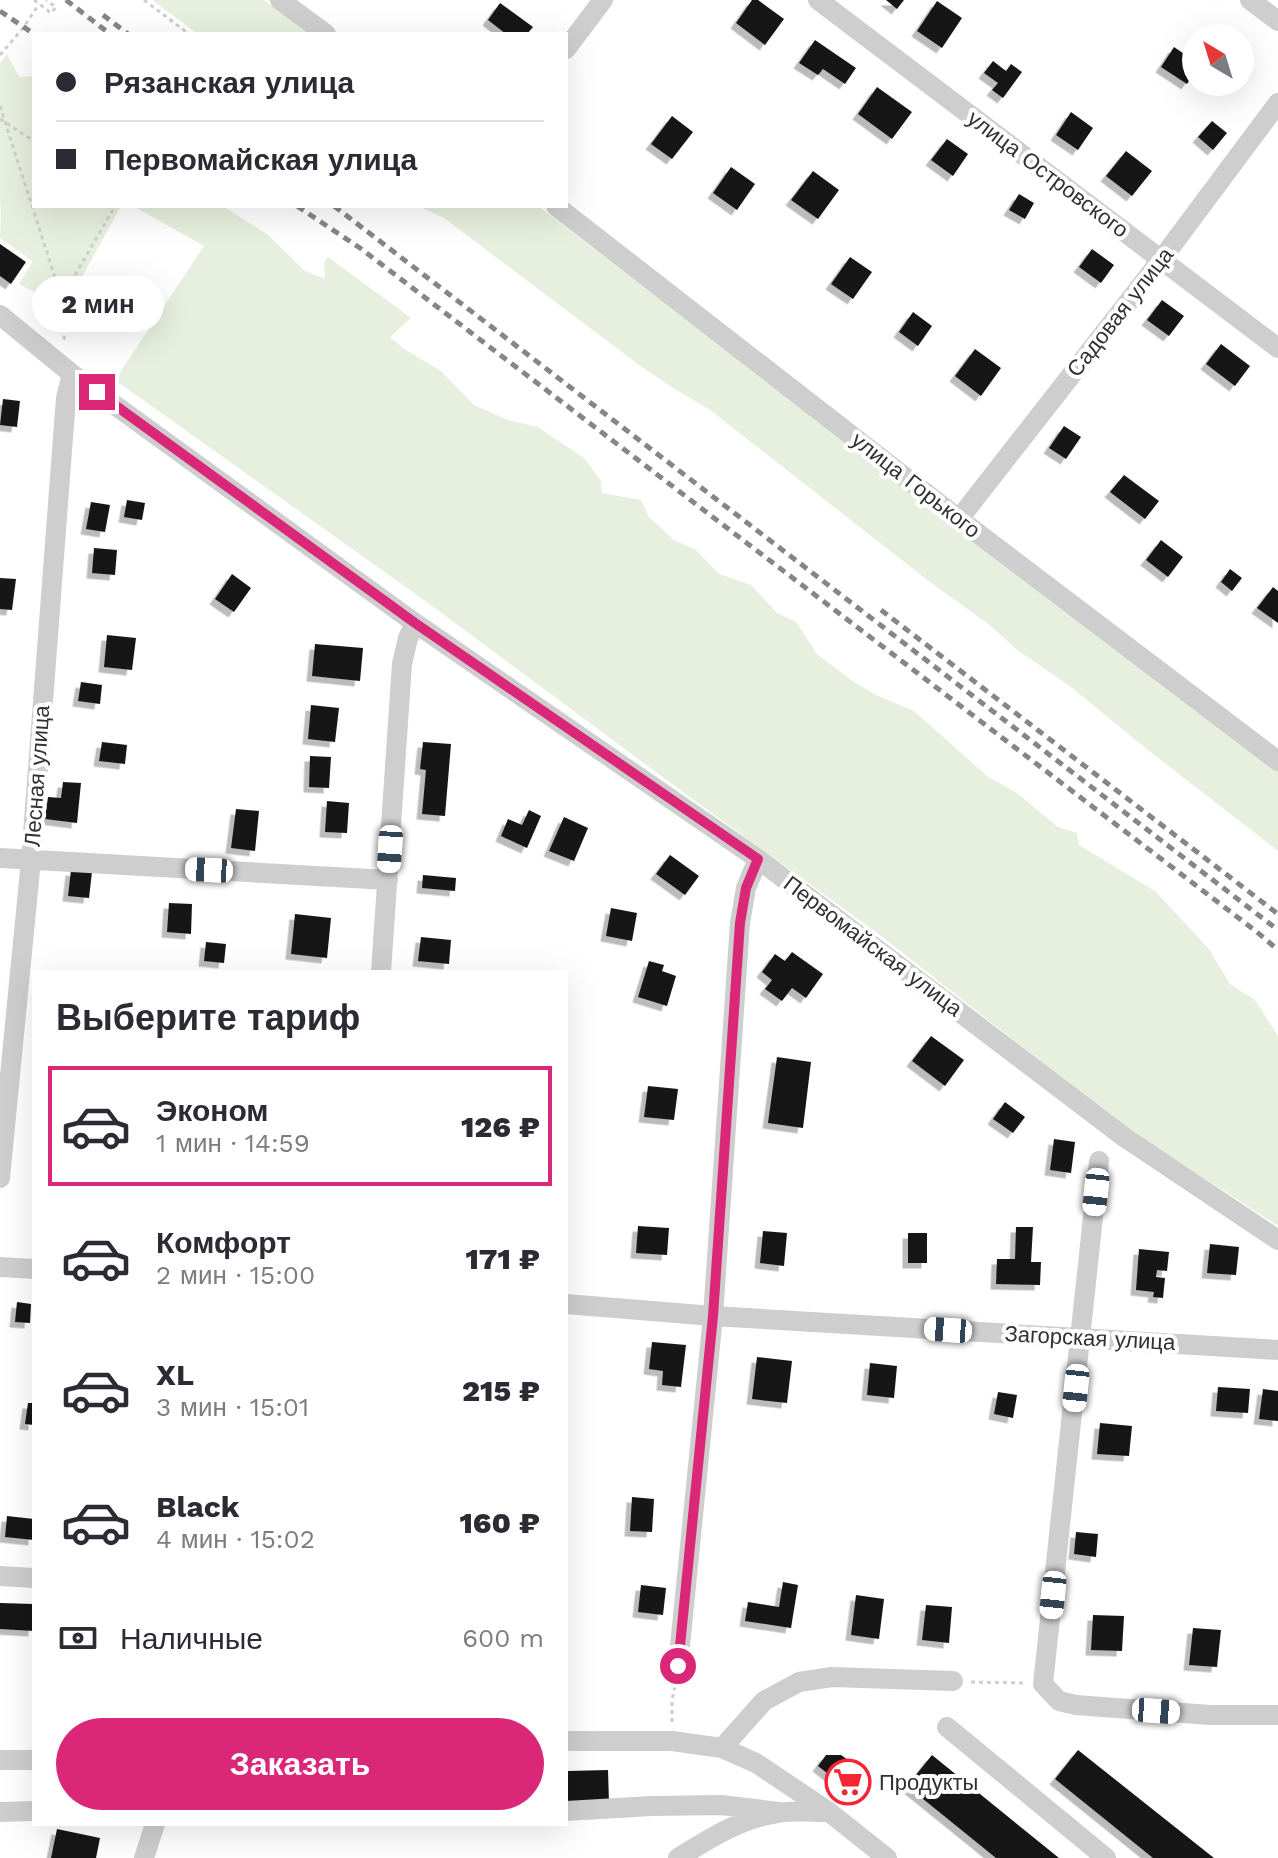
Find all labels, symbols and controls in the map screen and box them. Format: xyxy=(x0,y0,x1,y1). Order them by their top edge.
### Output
north arrow xyxy=(1182,24,1254,96)
map controls xyxy=(1182,24,1254,96)
text: Рязанская улица xyxy=(104,65,354,100)
street label: улица Островского xyxy=(963,105,1133,243)
text: Первомайская улица xyxy=(104,142,417,177)
street label: Садовая улица xyxy=(1062,242,1179,382)
callout: 2 мин xyxy=(31,276,163,332)
text: 2 мин xyxy=(61,289,135,319)
route end xyxy=(79,374,115,410)
street label: улица Горького xyxy=(847,427,985,543)
street label: Лесная улица xyxy=(20,704,54,848)
car xyxy=(376,824,404,874)
car xyxy=(184,857,234,883)
street label: Первомайская улица xyxy=(779,871,968,1022)
text: Выберите тариф xyxy=(56,997,360,1039)
icon: car xyxy=(60,1090,132,1162)
text: Эконом xyxy=(156,1093,269,1128)
text: 126 ₽ xyxy=(461,1109,540,1144)
text: 1 мин · 14:59 xyxy=(156,1128,310,1158)
car xyxy=(1082,1167,1110,1217)
icon: car xyxy=(60,1222,132,1294)
text: Комфорт xyxy=(156,1225,291,1260)
text: 171 ₽ xyxy=(465,1241,540,1276)
text: 2 мин · 15:00 xyxy=(156,1260,315,1290)
car xyxy=(923,1316,973,1344)
street label: Загорская улица xyxy=(1004,1321,1177,1355)
icon: car xyxy=(60,1354,132,1426)
text: XL xyxy=(156,1357,194,1392)
car xyxy=(1062,1363,1090,1413)
text: 215 ₽ xyxy=(462,1373,540,1408)
text: 3 мин · 15:01 xyxy=(156,1392,309,1422)
icon: car xyxy=(60,1486,132,1558)
text: Black xyxy=(156,1489,240,1524)
text: 160 ₽ xyxy=(459,1505,540,1540)
text: 4 мин · 15:02 xyxy=(156,1524,315,1554)
car xyxy=(1039,1570,1067,1620)
icon: cash xyxy=(56,1616,100,1660)
text: Наличные xyxy=(120,1621,263,1656)
text: 600 m xyxy=(462,1623,544,1653)
route start xyxy=(660,1648,696,1684)
car xyxy=(1131,1697,1181,1725)
button: Заказать xyxy=(56,1718,544,1810)
supermarket icon: Продукты xyxy=(824,1758,872,1806)
place label: Продукты xyxy=(879,1770,978,1795)

